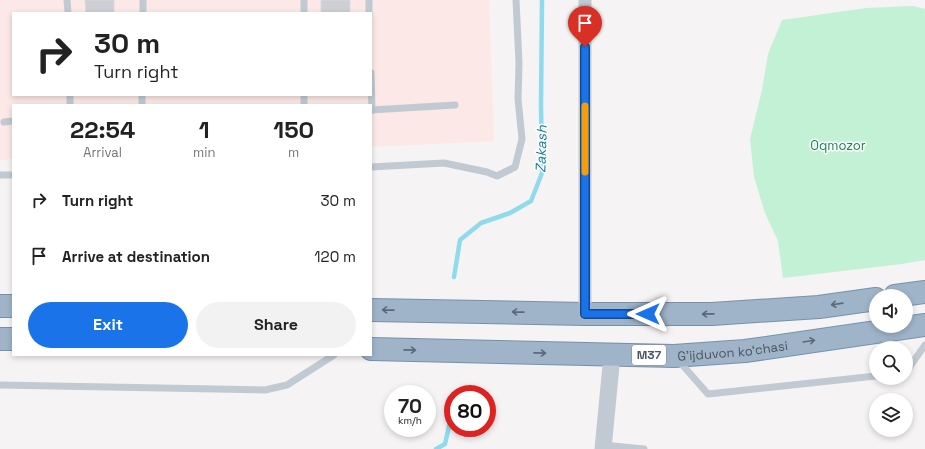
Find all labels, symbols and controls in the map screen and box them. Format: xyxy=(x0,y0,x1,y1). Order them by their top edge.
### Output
pin xyxy=(568,6,602,47)
icon: arrive xyxy=(574,12,596,34)
text: 30 m xyxy=(94,25,160,61)
icon: right xyxy=(28,28,80,80)
text: Turn right xyxy=(94,60,178,83)
text: 22:54 xyxy=(70,114,135,145)
text: 1 xyxy=(199,114,210,145)
text: 150 xyxy=(273,114,314,145)
water label: Zakash xyxy=(531,125,551,173)
park label: Oqmozor xyxy=(810,137,866,154)
text: Arrival xyxy=(83,144,122,161)
text: min xyxy=(193,144,215,161)
text: m xyxy=(288,144,299,161)
icon: right xyxy=(28,189,50,211)
text: Turn right xyxy=(62,191,133,210)
text: 30 m xyxy=(321,191,356,210)
icon: arrive xyxy=(28,245,50,267)
text: Arrive at destination xyxy=(62,247,210,266)
text: 120 m xyxy=(314,247,356,266)
map controls xyxy=(869,289,913,437)
button: sound xyxy=(869,289,913,333)
position arrow xyxy=(627,293,669,335)
one-way arrow xyxy=(831,300,844,308)
button: Exit xyxy=(28,302,188,348)
button: Share xyxy=(196,302,356,348)
one-way arrow xyxy=(382,306,395,314)
one-way arrow xyxy=(512,309,525,316)
one-way arrow xyxy=(702,310,715,318)
street label: G'ijduvon ko‘chasi xyxy=(677,336,789,364)
one-way arrow xyxy=(802,337,815,345)
button: search xyxy=(869,341,913,385)
road number: M37 xyxy=(632,345,666,365)
one-way arrow xyxy=(403,346,416,354)
one-way arrow xyxy=(533,349,546,357)
speed limit sign: 80 xyxy=(444,385,496,437)
text: 70 xyxy=(398,393,422,419)
button: layers xyxy=(869,393,913,437)
text: km/h xyxy=(398,414,422,427)

